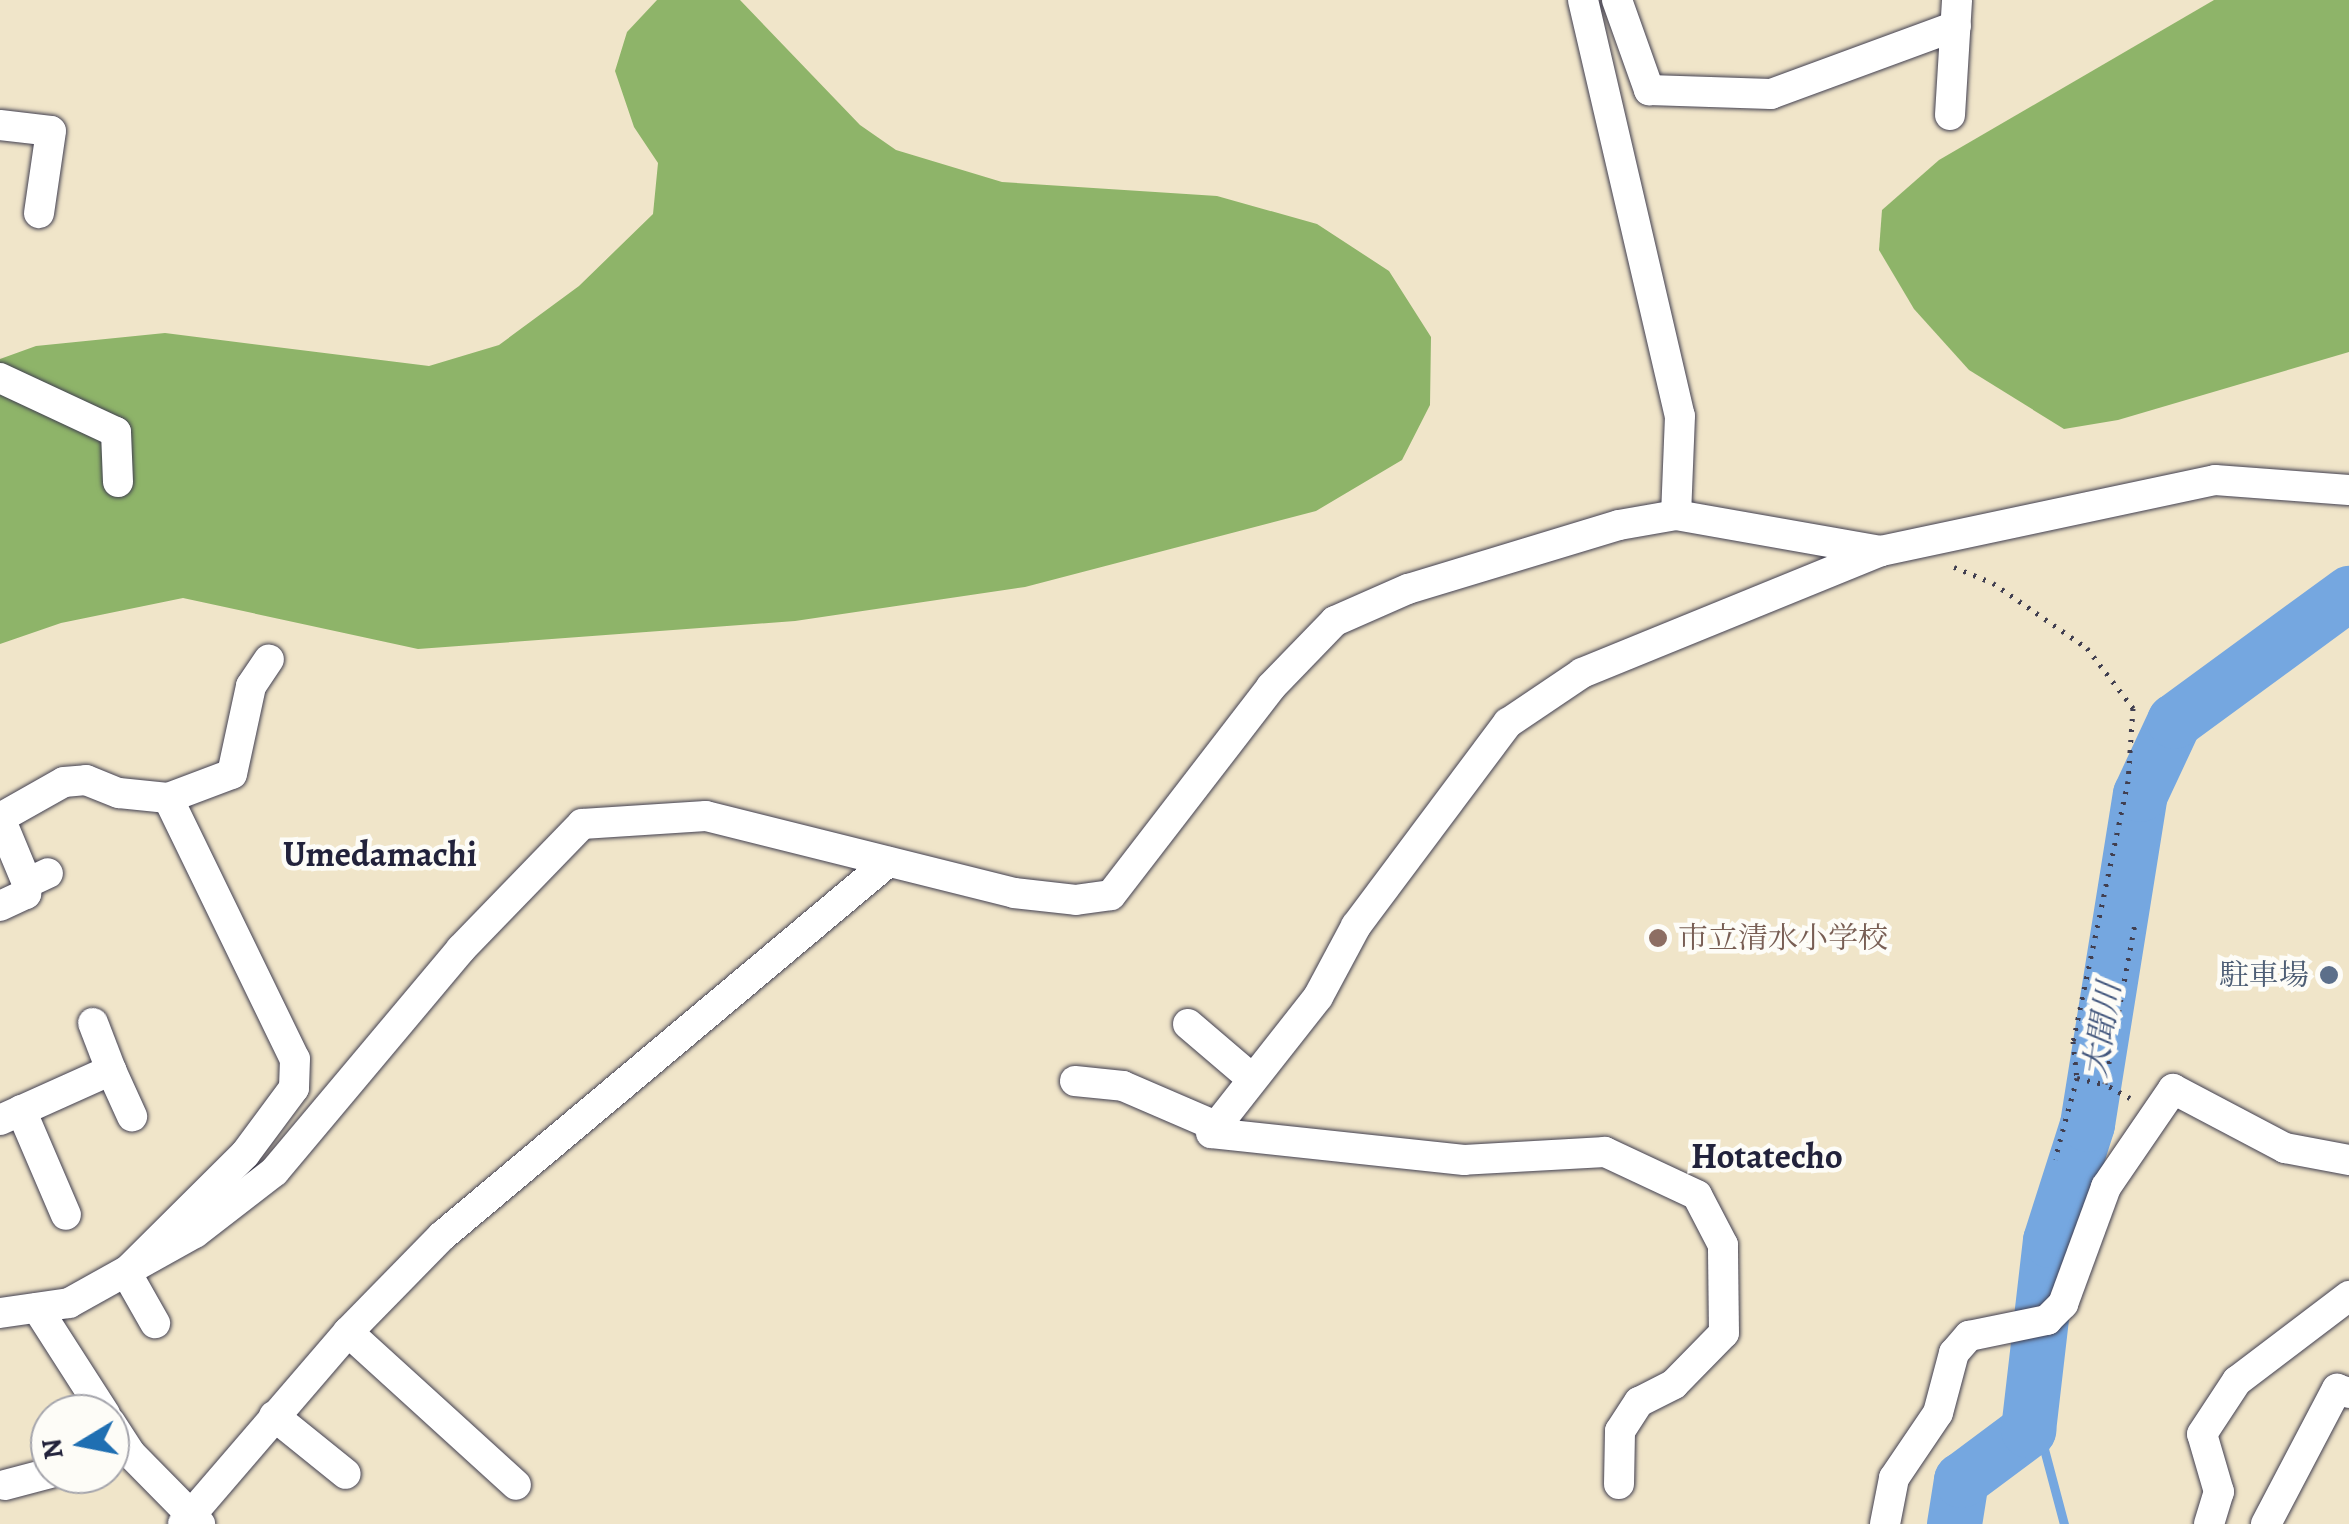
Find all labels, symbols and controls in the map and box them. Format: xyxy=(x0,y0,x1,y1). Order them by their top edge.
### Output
district label: Umedamachi xyxy=(283,833,477,875)
place label: 市立清水小学校 xyxy=(1678,920,1888,956)
marker: 市立清水小学校 xyxy=(1647,927,1669,949)
place label: 駐車場 xyxy=(2219,957,2309,993)
marker: 駐車場 xyxy=(2318,964,2340,986)
water label: 大聞川 xyxy=(2076,980,2128,1080)
district label: Hotatecho xyxy=(1691,1135,1843,1177)
north arrow xyxy=(30,1394,130,1494)
text: N xyxy=(32,1436,73,1462)

